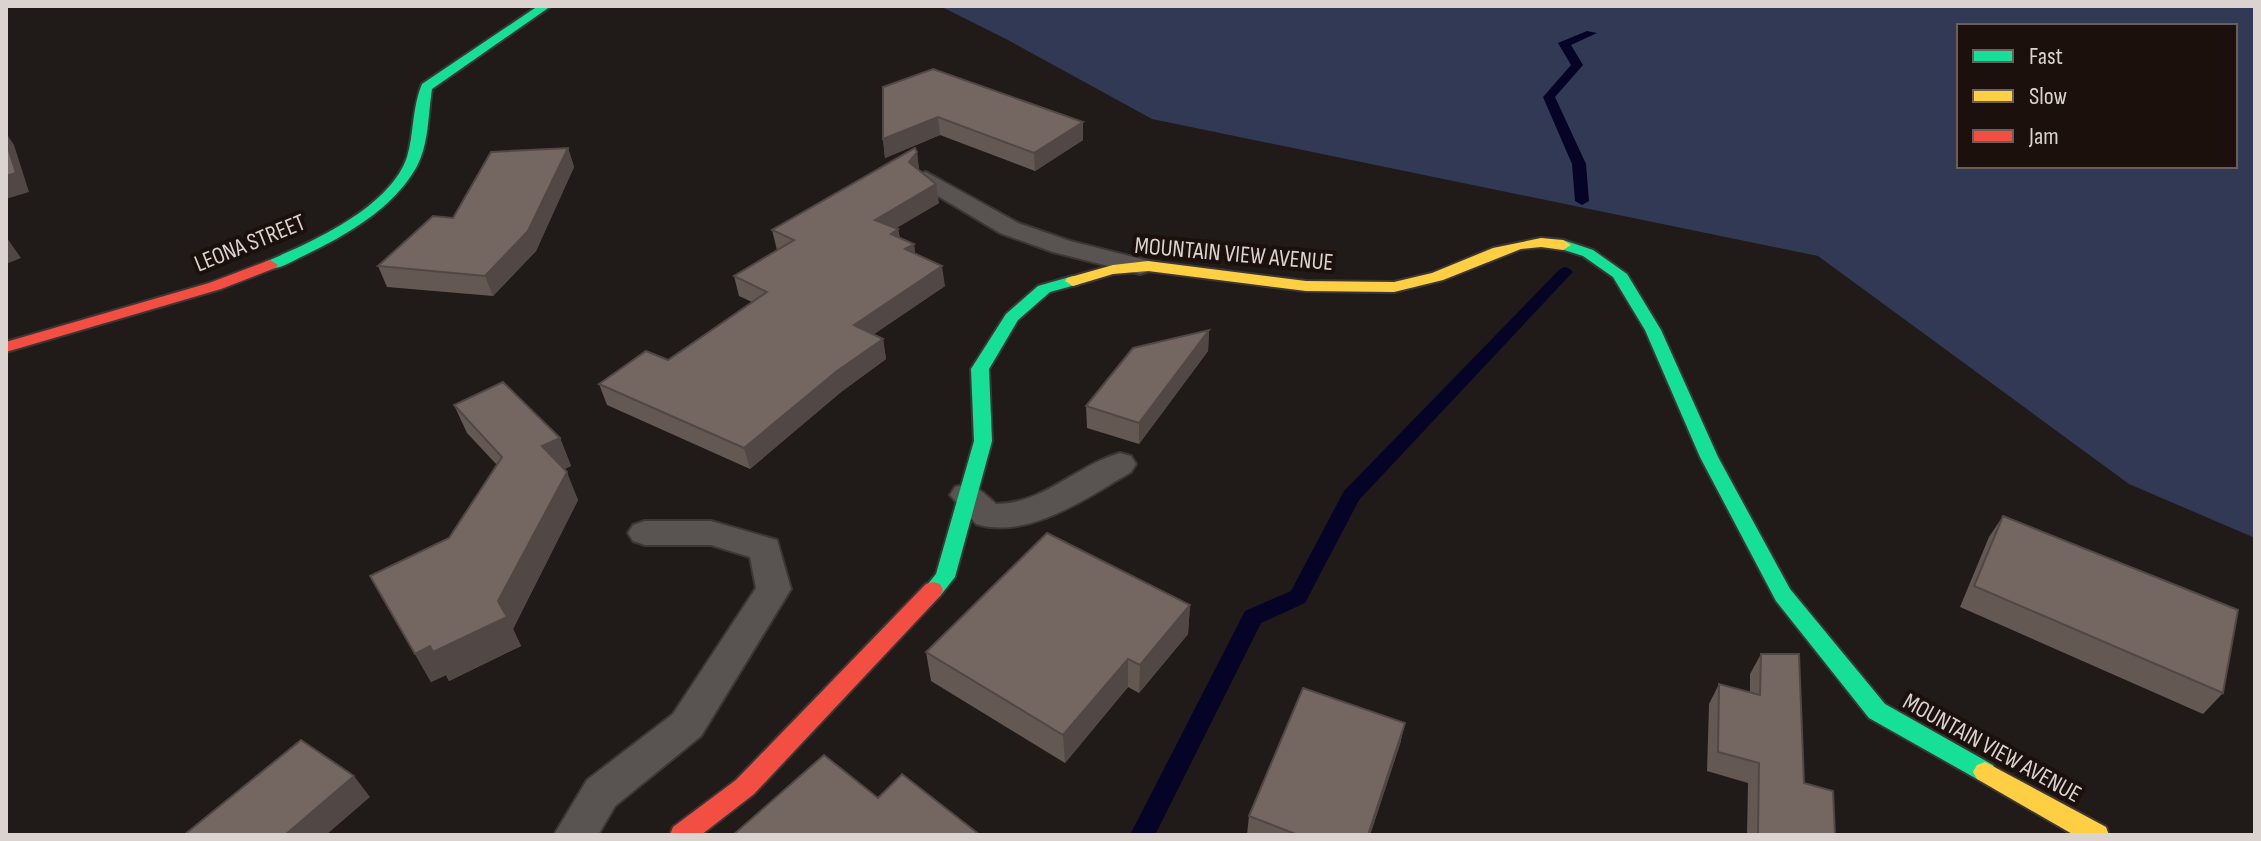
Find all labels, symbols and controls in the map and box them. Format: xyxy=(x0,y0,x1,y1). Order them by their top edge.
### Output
legend xyxy=(1957,24,2237,168)
text: Fast xyxy=(2029,42,2063,71)
text: Slow xyxy=(2029,82,2067,111)
text: Jam xyxy=(2028,122,2059,151)
street label: LEONA STREET xyxy=(190,208,310,278)
street label: MOUNTAIN VIEW AVENUE xyxy=(1133,231,1335,277)
street label: MOUNTAIN VIEW AVENUE xyxy=(1898,687,2086,809)

